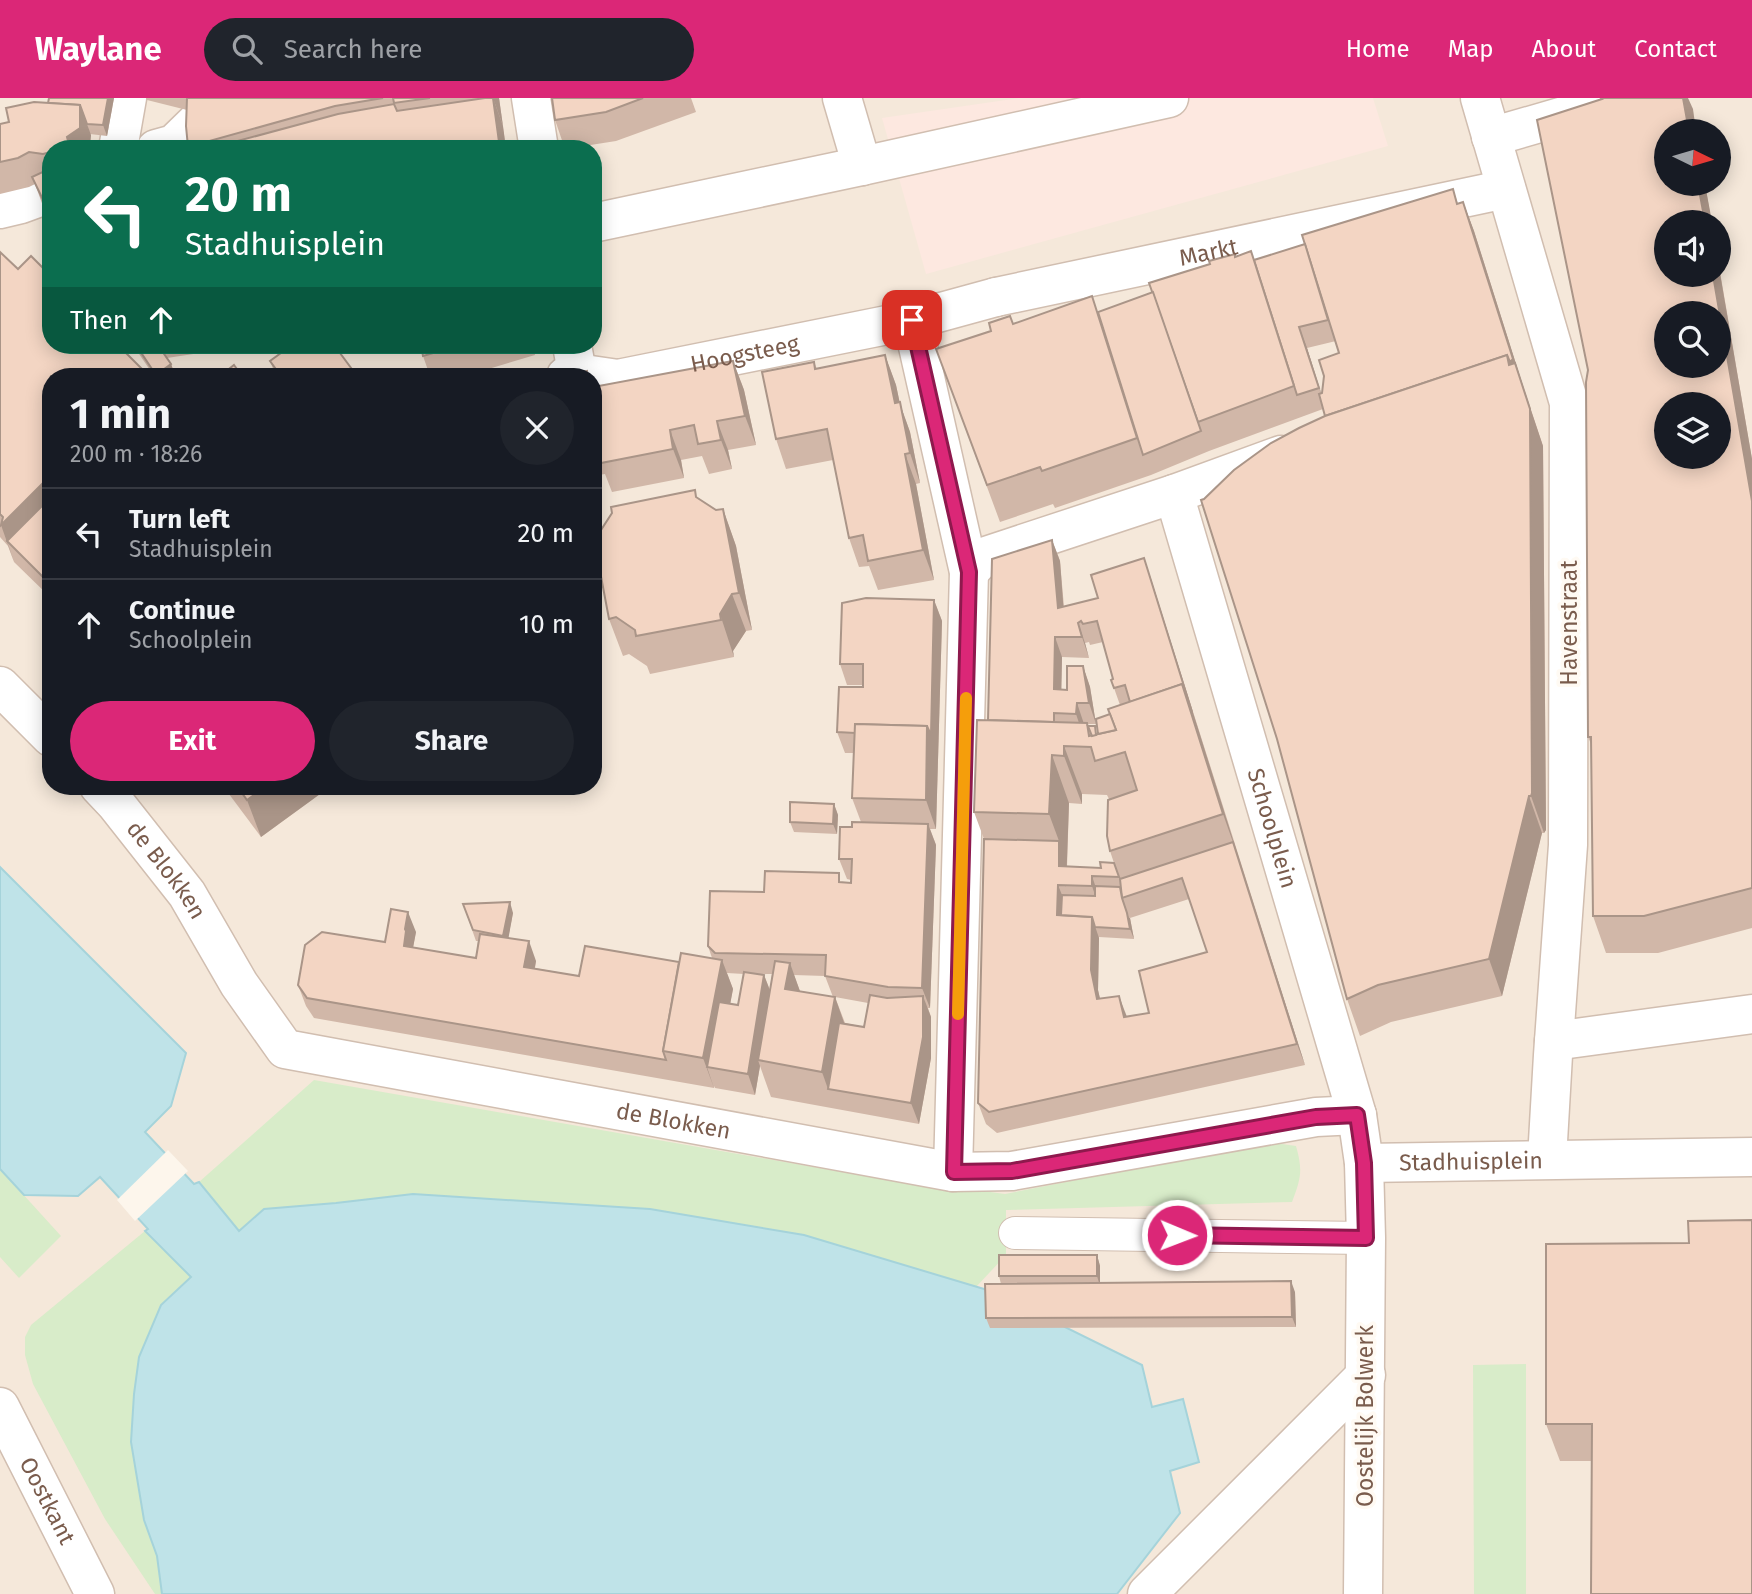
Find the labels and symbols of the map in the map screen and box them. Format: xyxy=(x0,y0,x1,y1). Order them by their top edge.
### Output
north arrow xyxy=(1654,119,1731,196)
street label: Markt xyxy=(1176,232,1241,272)
pin xyxy=(882,290,942,350)
street label: Hoogsteeg xyxy=(688,329,801,378)
street label: Havenstraat xyxy=(1555,560,1583,686)
street label: Schoolplein xyxy=(1242,765,1303,891)
street label: de Blokken xyxy=(121,815,212,924)
street label: de Blokken xyxy=(614,1096,733,1145)
street label: Stadhuisplein xyxy=(1399,1146,1543,1176)
position arrow xyxy=(1140,1198,1214,1272)
street label: Oostelijk Bolwerk xyxy=(1351,1325,1379,1507)
street label: Oostkant xyxy=(14,1452,82,1550)

